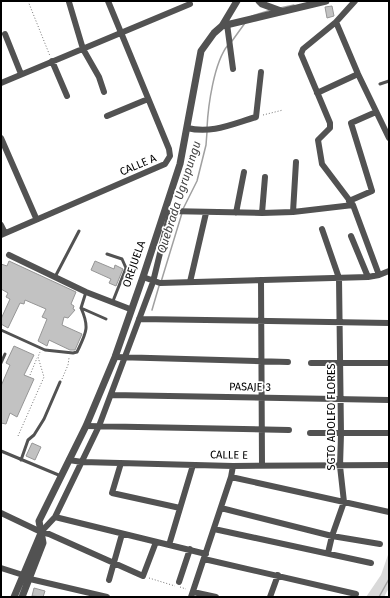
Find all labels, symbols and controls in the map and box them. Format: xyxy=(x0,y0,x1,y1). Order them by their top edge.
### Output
water label: Quebrada Ugrupungu xyxy=(154,139,204,255)
street label: CALLE A xyxy=(118,151,159,179)
street label: OREJUELA xyxy=(120,238,148,289)
street label: SGTO ADOLFO FLORES xyxy=(325,363,338,471)
street label: PASAJE 3 xyxy=(229,380,271,394)
street label: CALLE E xyxy=(210,448,248,462)

